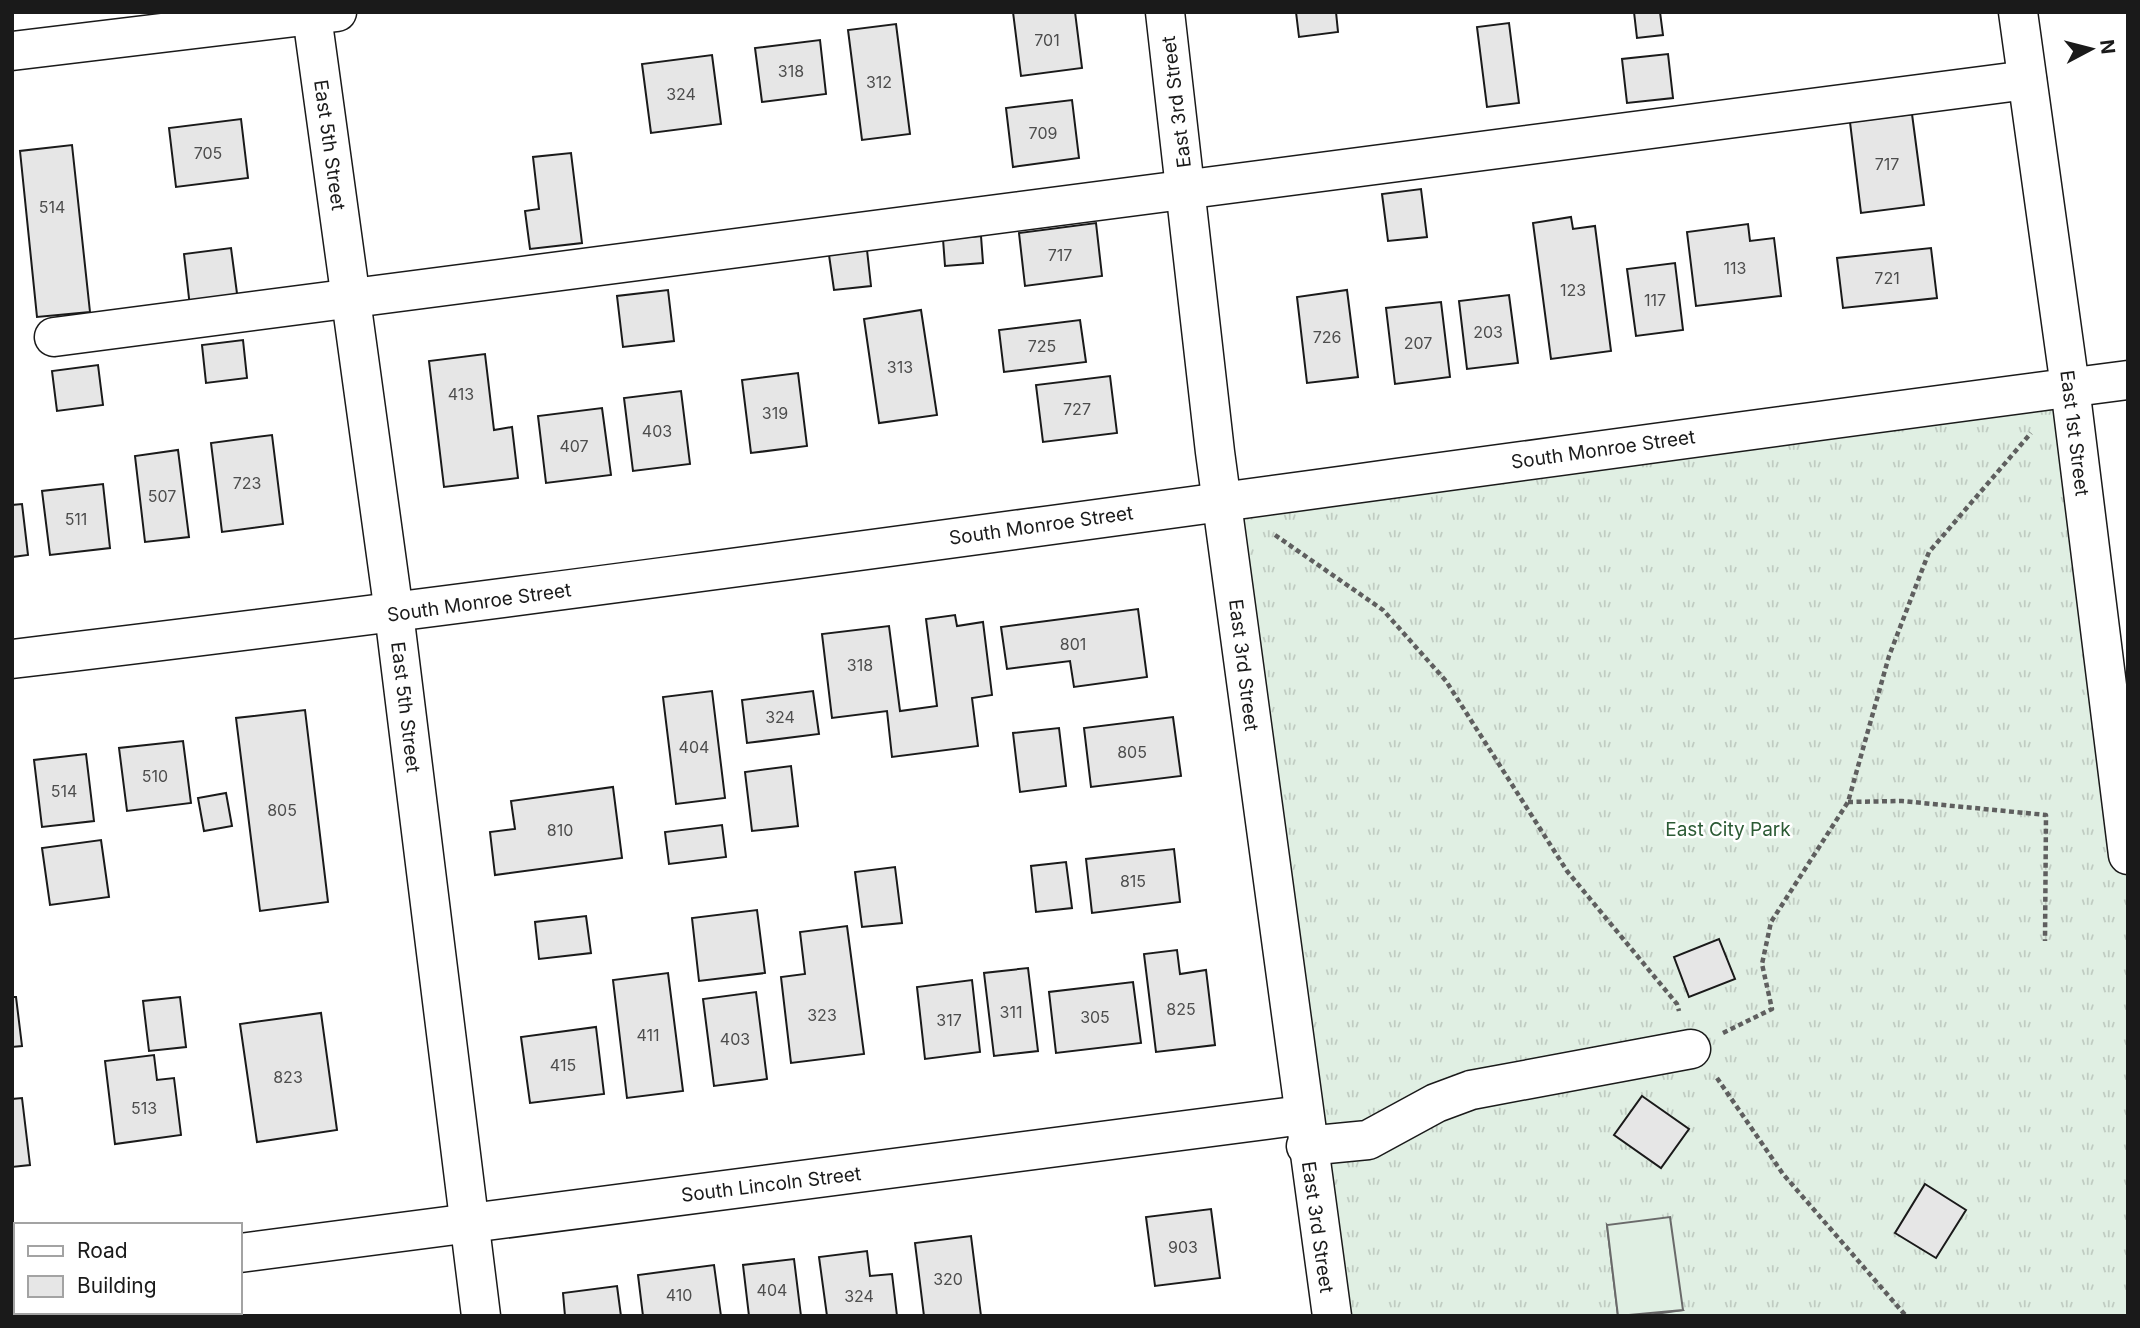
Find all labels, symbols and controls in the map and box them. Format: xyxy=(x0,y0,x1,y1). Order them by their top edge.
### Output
north arrow xyxy=(2056,14,2126,84)
house number: 701 xyxy=(1034,30,1060,50)
street label: East 3rd Street xyxy=(1157,35,1196,169)
text: N xyxy=(2095,38,2120,56)
house number: 318 xyxy=(778,61,804,81)
house number: 312 xyxy=(866,72,892,92)
street label: East 5th Street xyxy=(309,78,350,212)
house number: 324 xyxy=(666,84,696,104)
house number: 709 xyxy=(1029,123,1057,143)
house number: 705 xyxy=(194,143,222,163)
house number: 717 xyxy=(1875,154,1899,174)
house number: 514 xyxy=(39,197,65,217)
house number: 717 xyxy=(1048,245,1072,265)
house number: 113 xyxy=(1724,258,1746,278)
house number: 721 xyxy=(1874,268,1900,288)
house number: 123 xyxy=(1560,280,1586,300)
house number: 117 xyxy=(1644,290,1666,310)
house number: 203 xyxy=(1473,322,1503,342)
house number: 726 xyxy=(1313,327,1341,347)
house number: 207 xyxy=(1404,333,1432,353)
house number: 725 xyxy=(1028,336,1056,356)
house number: 313 xyxy=(887,357,913,377)
street label: East 1st Street xyxy=(2055,369,2094,497)
house number: 413 xyxy=(448,384,474,404)
house number: 727 xyxy=(1063,399,1091,419)
house number: 319 xyxy=(762,403,788,423)
house number: 403 xyxy=(642,421,672,441)
street label: South Monroe Street xyxy=(1510,425,1697,474)
house number: 407 xyxy=(559,436,589,456)
house number: 723 xyxy=(233,473,261,493)
house number: 507 xyxy=(148,486,176,506)
street label: South Monroe Street xyxy=(948,501,1135,550)
house number: 511 xyxy=(65,509,87,529)
street label: South Monroe Street xyxy=(386,578,573,627)
street label: East 3rd Street xyxy=(1224,598,1263,732)
house number: 801 xyxy=(1060,634,1086,654)
street label: East 5th Street xyxy=(386,640,425,774)
house number: 318 xyxy=(847,655,873,675)
house number: 324 xyxy=(765,707,795,727)
house number: 404 xyxy=(679,737,709,757)
house number: 805 xyxy=(1117,742,1147,762)
house number: 510 xyxy=(142,766,168,786)
house number: 514 xyxy=(51,781,77,801)
house number: 805 xyxy=(267,800,297,820)
park label: East City Park xyxy=(1665,818,1791,841)
house number: 810 xyxy=(547,820,573,840)
house number: 815 xyxy=(1120,871,1146,891)
house number: 825 xyxy=(1166,999,1196,1019)
house number: 311 xyxy=(1000,1002,1022,1022)
house number: 323 xyxy=(807,1005,837,1025)
house number: 305 xyxy=(1080,1007,1110,1027)
house number: 317 xyxy=(936,1010,962,1030)
house number: 411 xyxy=(636,1025,660,1045)
house number: 403 xyxy=(720,1029,750,1049)
house number: 415 xyxy=(550,1055,576,1075)
house number: 823 xyxy=(273,1067,303,1087)
house number: 513 xyxy=(131,1098,157,1118)
street label: East 3rd Street xyxy=(1297,1160,1338,1294)
street label: South Lincoln Street xyxy=(680,1162,862,1207)
legend xyxy=(14,1223,242,1314)
house number: 903 xyxy=(1168,1237,1198,1257)
text: Road xyxy=(77,1238,128,1263)
house number: 320 xyxy=(933,1269,963,1289)
text: Building xyxy=(77,1273,157,1298)
house number: 404 xyxy=(757,1280,787,1300)
house number: 410 xyxy=(666,1285,692,1305)
house number: 324 xyxy=(844,1286,874,1306)

